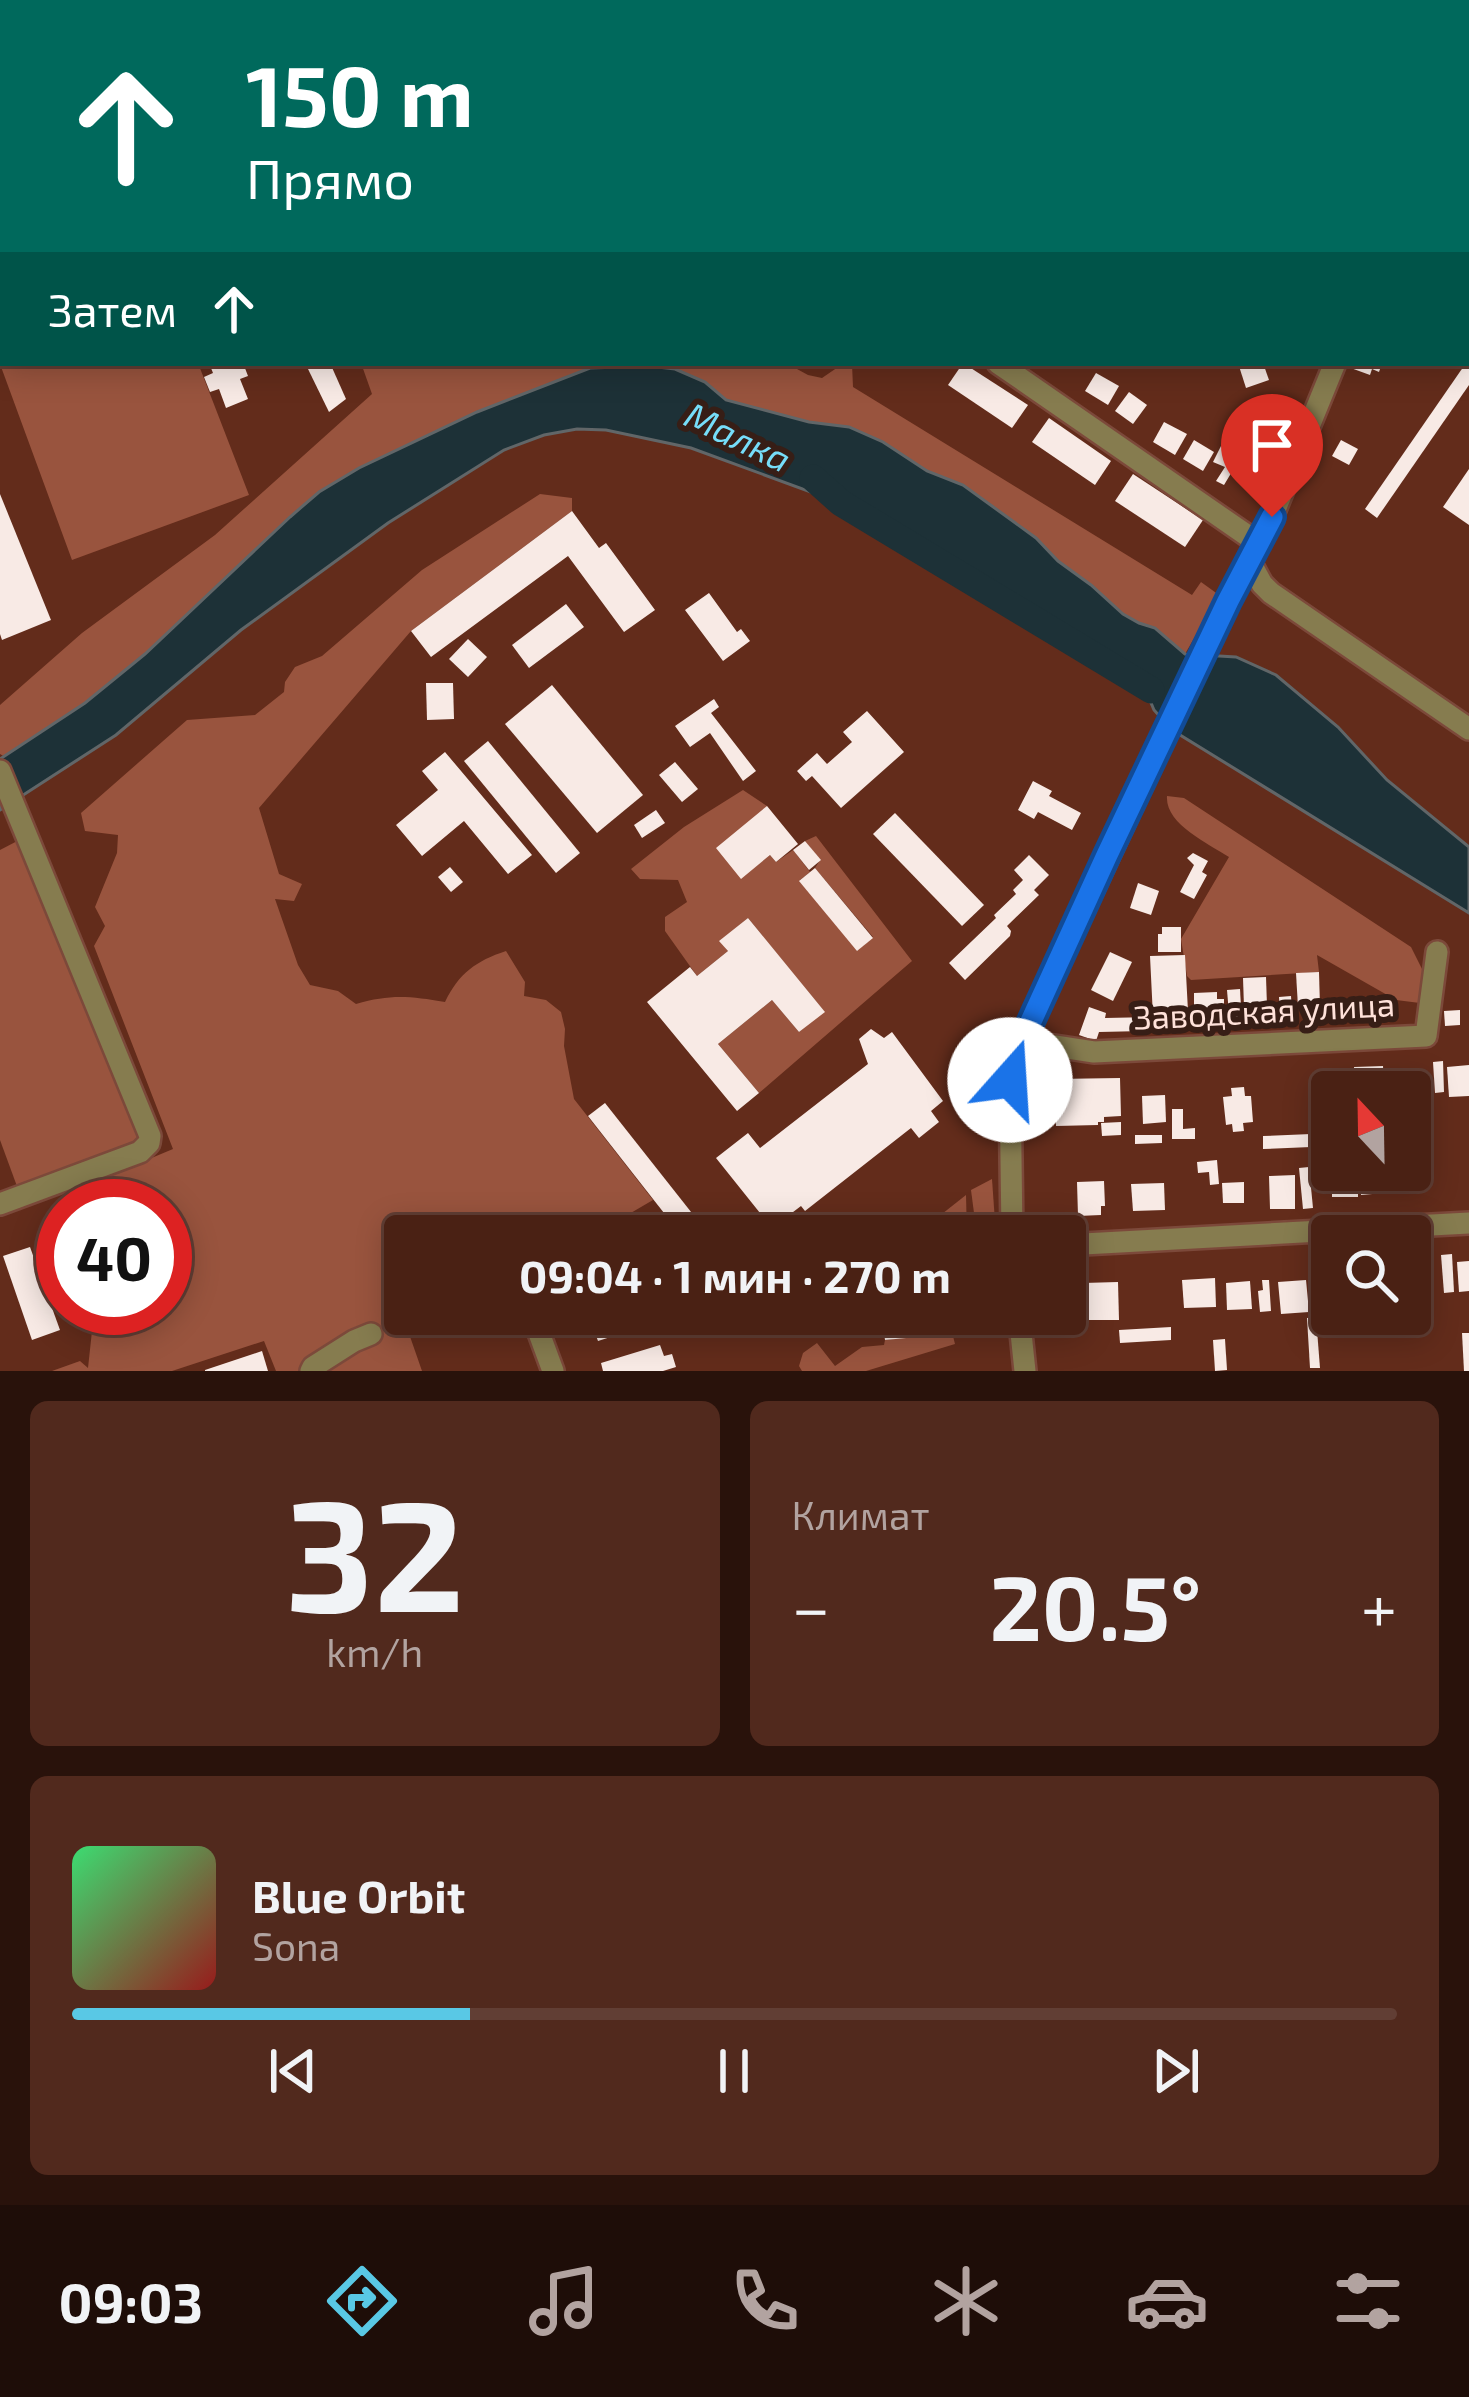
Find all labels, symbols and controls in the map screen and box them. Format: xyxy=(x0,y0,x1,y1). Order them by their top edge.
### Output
text: 150 m xyxy=(246,43,474,144)
icon: ahead xyxy=(48,48,204,204)
text: Прямо xyxy=(246,145,414,210)
icon: ahead xyxy=(201,276,267,342)
text: Затем xyxy=(48,282,177,336)
water label: Малка xyxy=(679,392,799,480)
pin xyxy=(1221,394,1323,517)
icon: arrive xyxy=(1239,412,1305,478)
street label: Заводская улица xyxy=(1132,983,1396,1038)
position arrow xyxy=(947,1017,1073,1143)
north arrow xyxy=(1311,1071,1431,1191)
map controls xyxy=(1311,1071,1431,1335)
speed limit sign: 40 xyxy=(36,1179,192,1335)
button: search xyxy=(1311,1215,1431,1335)
text: 09:04 · 1 мин · 270 m xyxy=(519,1248,951,1302)
text: 32 xyxy=(285,1456,464,1643)
text: Климат xyxy=(792,1491,930,1538)
text: 20.5° xyxy=(990,1551,1201,1659)
text: − xyxy=(792,1566,830,1645)
text: + xyxy=(1361,1566,1397,1645)
text: km/h xyxy=(326,1628,423,1675)
text: Blue Orbit xyxy=(252,1868,465,1922)
text: Sona xyxy=(252,1922,340,1969)
icon: previous xyxy=(260,2038,326,2104)
icon: pause xyxy=(701,2038,767,2104)
icon: next xyxy=(1143,2038,1209,2104)
icon: directions xyxy=(320,2259,404,2343)
icon: music xyxy=(522,2259,606,2343)
icon: phone xyxy=(723,2259,807,2343)
icon: climate xyxy=(924,2259,1008,2343)
icon: car xyxy=(1125,2259,1209,2343)
icon: filters xyxy=(1326,2259,1410,2343)
text: 09:03 xyxy=(59,2269,203,2334)

